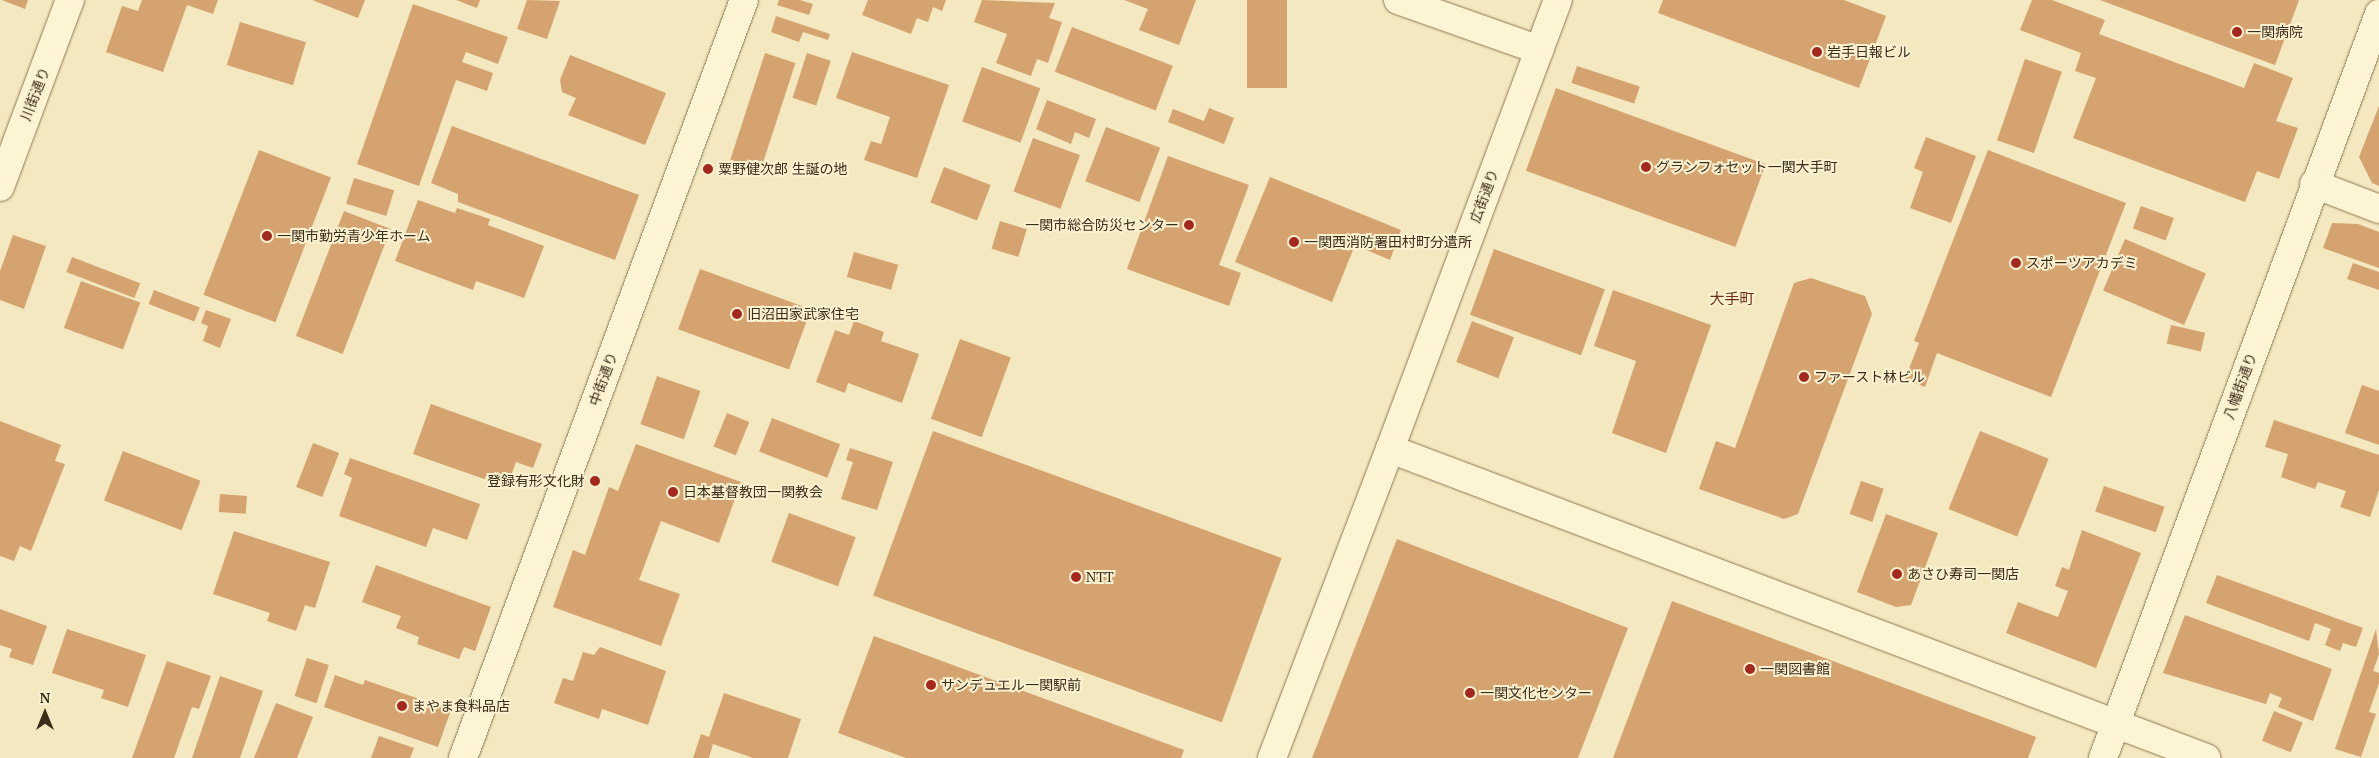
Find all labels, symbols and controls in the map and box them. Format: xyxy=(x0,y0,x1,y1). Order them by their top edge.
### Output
place label: 一関病院 xyxy=(2247,24,2303,40)
marker: 一関病院 xyxy=(2231,26,2243,38)
place label: 岩手日報ビル xyxy=(1827,44,1911,60)
marker: 岩手日報ビル xyxy=(1811,46,1823,58)
street label: 川街通り xyxy=(17,65,53,123)
place label: グランフォセット一関大手町 xyxy=(1656,159,1838,175)
place label: 粟野健次郎 生誕の地 xyxy=(718,161,847,177)
marker: グランフォセット一関大手町 xyxy=(1640,161,1652,173)
marker: 粟野健次郎 生誕の地 xyxy=(702,163,714,175)
street label: 広街通り xyxy=(1467,167,1501,225)
place label: 一関市総合防災センター xyxy=(1025,217,1179,233)
marker: 一関市総合防災センター xyxy=(1183,219,1195,231)
place label: 一関市勤労青少年ホーム xyxy=(277,228,431,244)
marker: 一関市勤労青少年ホーム xyxy=(261,230,273,242)
place label: 一関西消防署田村町分遣所 xyxy=(1304,234,1472,250)
marker: 一関西消防署田村町分遣所 xyxy=(1288,236,1300,248)
place label: スポーツアカデミ xyxy=(2026,255,2138,271)
marker: スポーツアカデミ xyxy=(2010,257,2022,269)
district label: 大手町 xyxy=(1710,290,1754,308)
place label: 旧沼田家武家住宅 xyxy=(747,306,859,322)
marker: 旧沼田家武家住宅 xyxy=(731,308,743,320)
street label: 中街通り xyxy=(586,350,620,408)
street label: 八幡街通り xyxy=(2220,350,2260,422)
place label: ファースト林ビル xyxy=(1814,369,1926,385)
marker: ファースト林ビル xyxy=(1798,371,1810,383)
place label: 登録有形文化財 xyxy=(487,473,585,489)
marker: 登録有形文化財 xyxy=(589,475,601,487)
place label: 日本基督教団一関教会 xyxy=(683,484,823,500)
marker: 日本基督教団一関教会 xyxy=(667,486,679,498)
place label: あさひ寿司一関店 xyxy=(1907,566,2019,582)
marker: あさひ寿司一関店 xyxy=(1891,568,1903,580)
place label: NTT xyxy=(1086,569,1114,585)
marker: NTT xyxy=(1070,571,1082,583)
place label: 一関図書館 xyxy=(1760,661,1830,677)
marker: 一関図書館 xyxy=(1744,663,1756,675)
place label: サンデュエル一関駅前 xyxy=(941,677,1081,693)
marker: サンデュエル一関駅前 xyxy=(925,679,937,691)
place label: 一関文化センター xyxy=(1480,685,1592,701)
marker: 一関文化センター xyxy=(1464,687,1476,699)
north arrow xyxy=(20,688,70,738)
text: N xyxy=(40,688,50,707)
place label: まやま食料品店 xyxy=(412,698,510,714)
marker: まやま食料品店 xyxy=(396,700,408,712)

